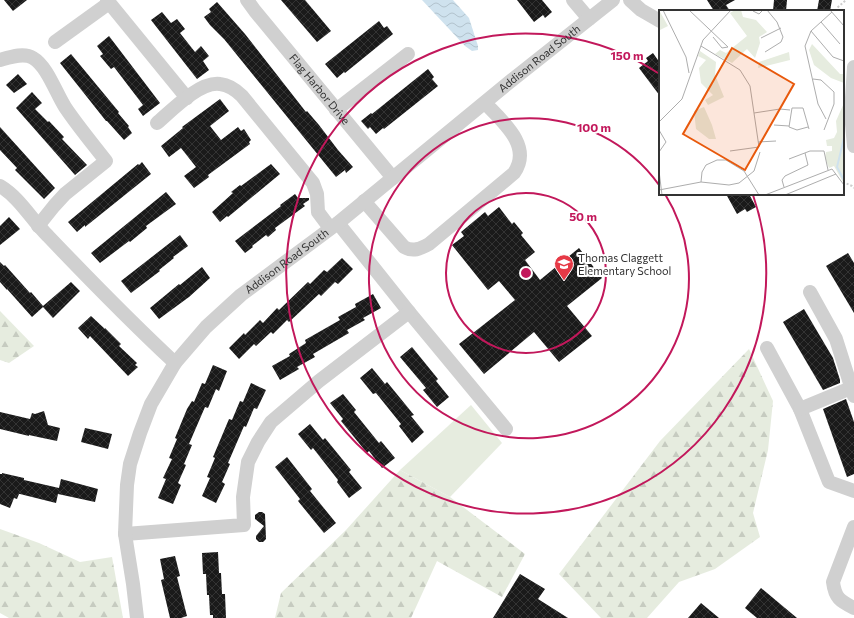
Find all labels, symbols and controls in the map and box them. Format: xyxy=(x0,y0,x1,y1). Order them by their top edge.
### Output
inset map xyxy=(659,10,844,195)
street label: Addison Road South xyxy=(496,22,583,95)
text: 150 m xyxy=(610,48,644,62)
street label: Flag Harbor Drive xyxy=(287,51,353,127)
text: 100 m xyxy=(577,120,611,134)
text: 50 m xyxy=(569,209,597,223)
street label: Addison Road South xyxy=(242,225,331,296)
place label: Thomas Claggett Elementary School xyxy=(578,251,671,277)
school or university icon: Thomas Claggett Elementary School xyxy=(553,253,575,281)
centre of rings xyxy=(519,266,533,280)

